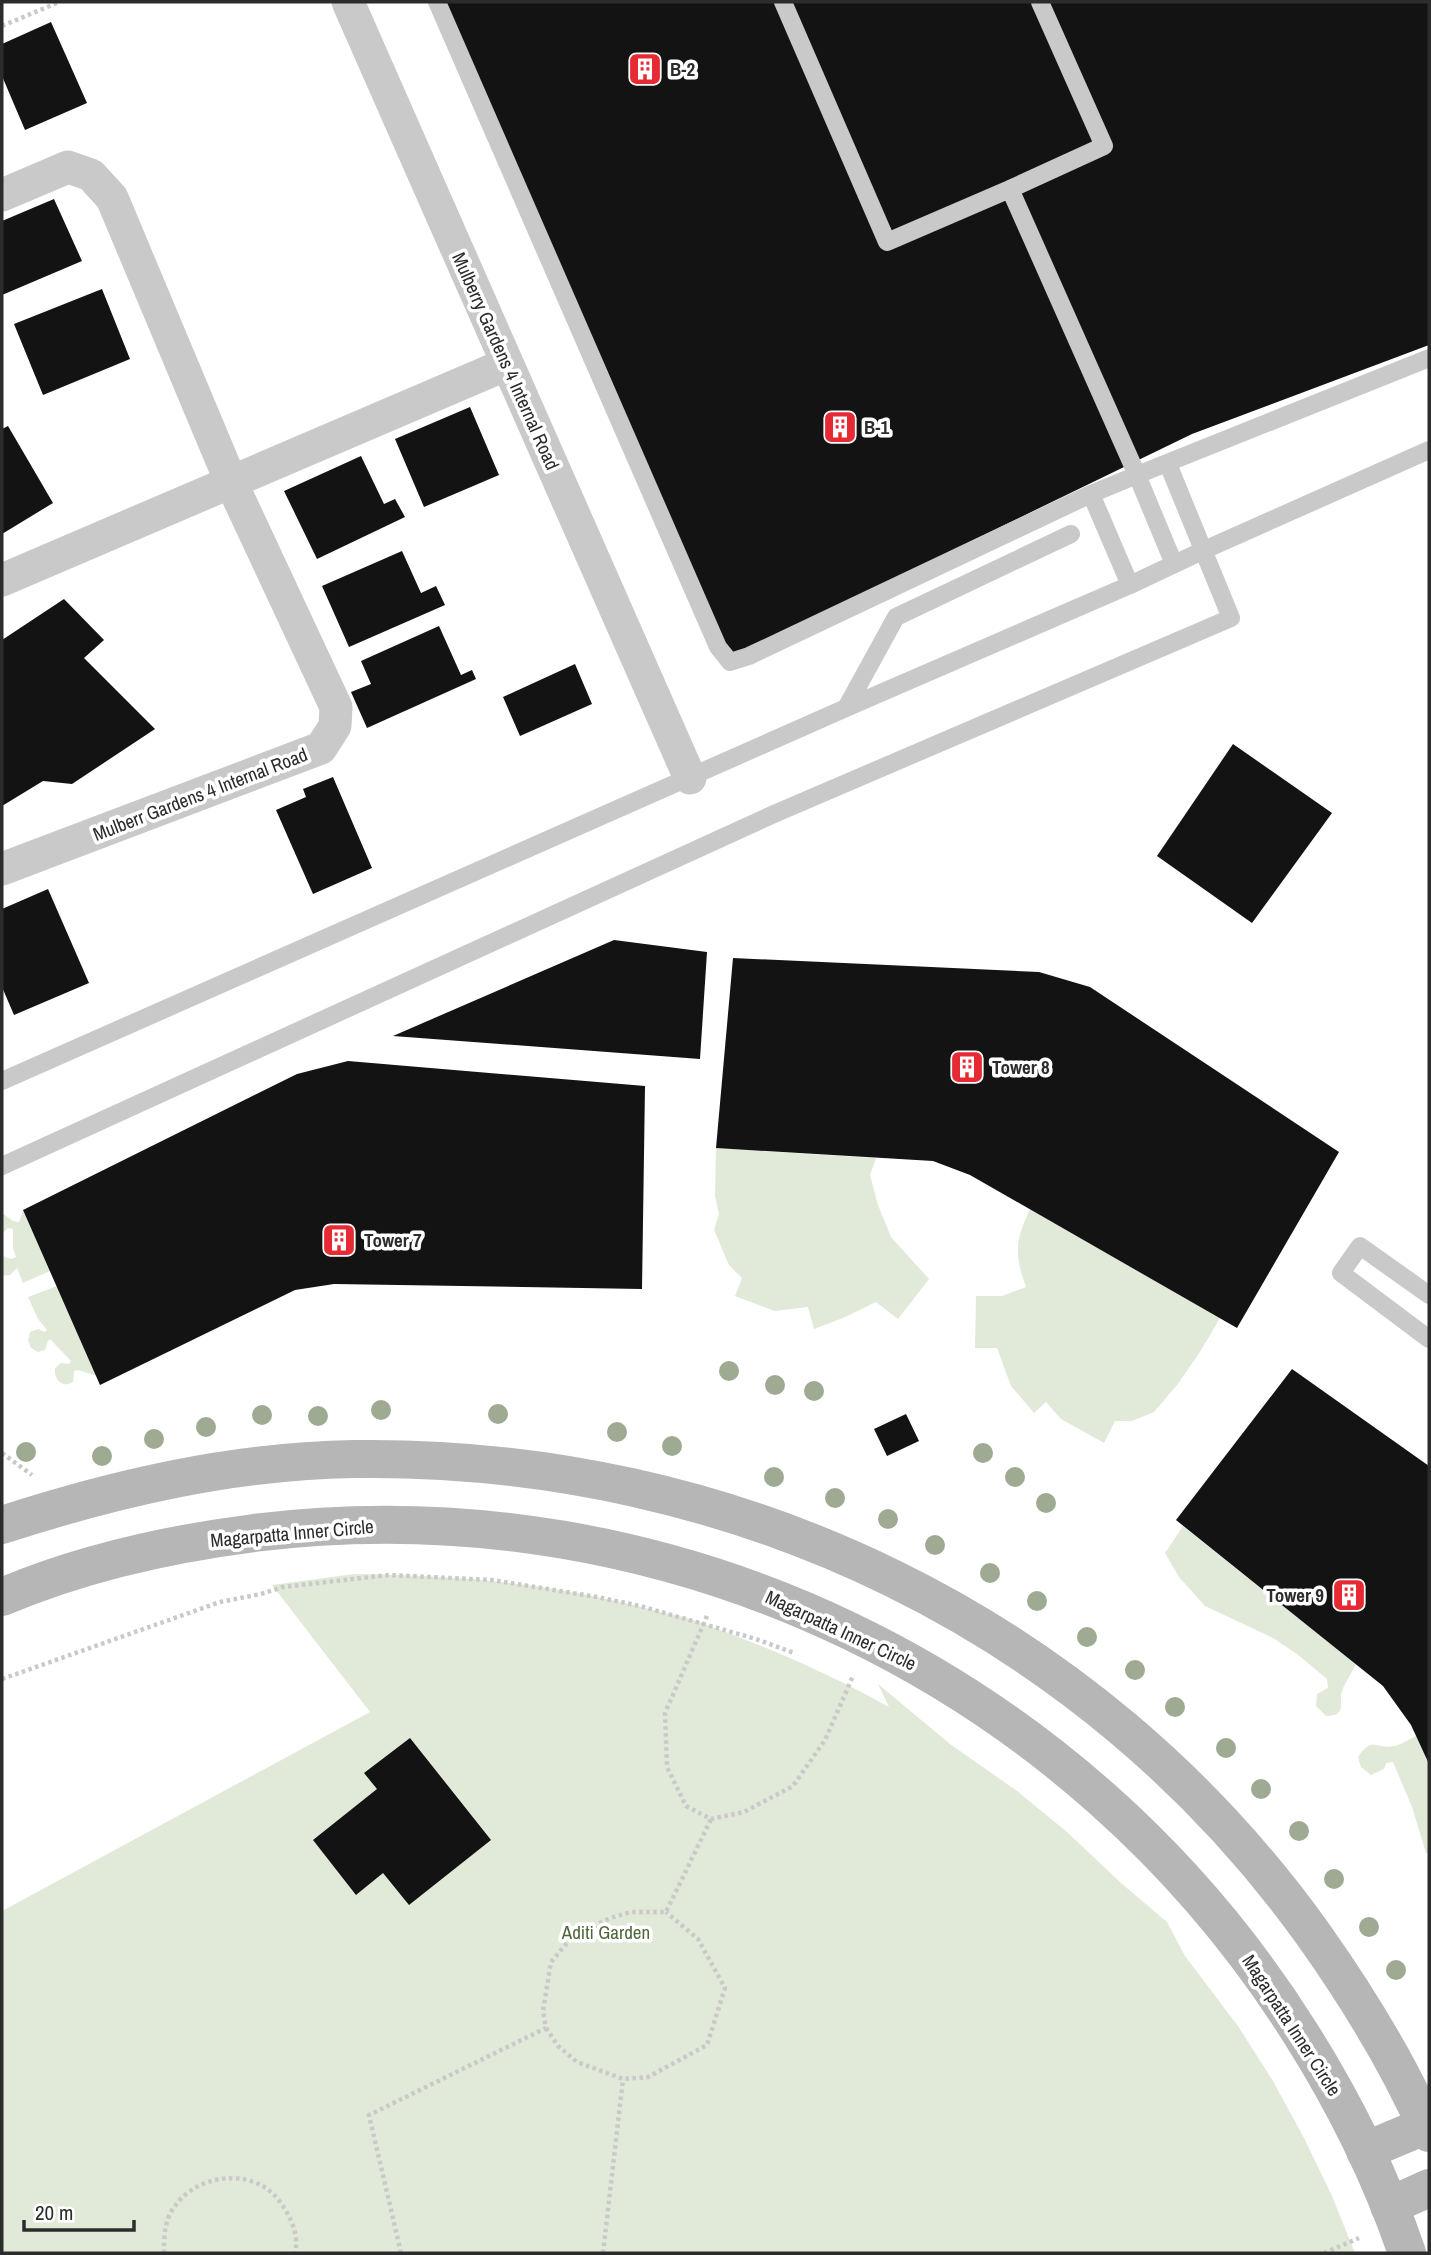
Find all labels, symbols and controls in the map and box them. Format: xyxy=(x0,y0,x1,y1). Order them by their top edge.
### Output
building icon: B-2 xyxy=(626,50,664,88)
place label: B-2 xyxy=(670,56,695,82)
street label: Mulberry Gardens 4 Internal Road xyxy=(446,248,566,474)
building icon: B-1 xyxy=(821,408,859,446)
place label: B-1 xyxy=(864,414,889,440)
street label: Mulberr Gardens 4 Internal Road xyxy=(89,741,311,847)
building icon: Tower 8 xyxy=(948,1048,986,1086)
place label: Tower 8 xyxy=(992,1054,1050,1080)
building icon: Tower 7 xyxy=(320,1221,358,1259)
place label: Tower 7 xyxy=(364,1227,422,1253)
street label: Magarpatta Inner Circle xyxy=(209,1513,375,1553)
building icon: Tower 9 xyxy=(1330,1576,1368,1614)
place label: Tower 9 xyxy=(1266,1582,1324,1608)
street label: Magarpatta Inner Circle xyxy=(761,1584,921,1676)
park label: Aditi Garden xyxy=(561,1919,650,1945)
street label: Magarpatta Inner Circle xyxy=(1237,1949,1347,2101)
scale bar xyxy=(24,2188,135,2232)
text: 20 m xyxy=(35,2198,73,2227)

